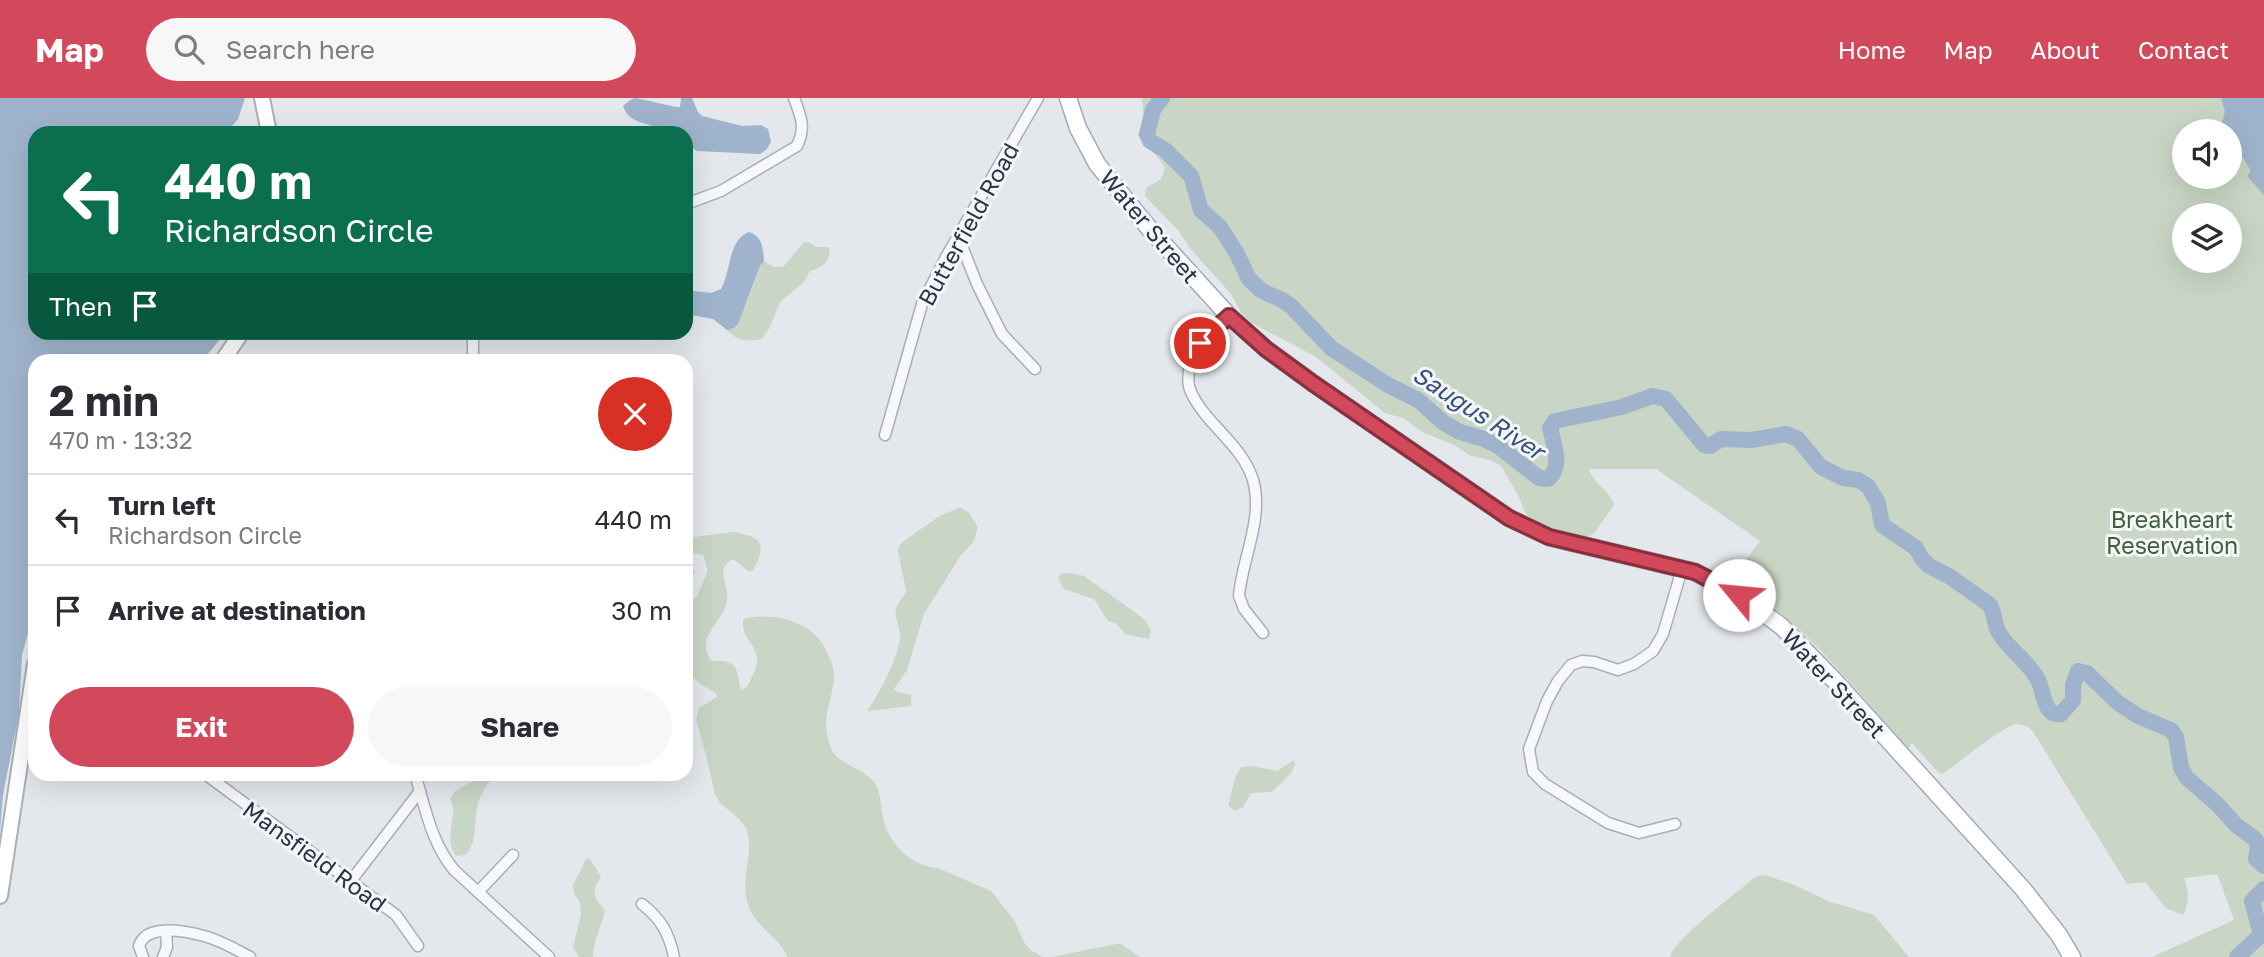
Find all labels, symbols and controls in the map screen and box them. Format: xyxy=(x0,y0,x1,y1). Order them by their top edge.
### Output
search box xyxy=(146,18,636,81)
text: Map xyxy=(35,30,104,69)
icon: search xyxy=(170,30,208,68)
text: Search here xyxy=(226,34,375,65)
text: Home xyxy=(1838,35,1906,64)
text: Map xyxy=(1944,35,1993,64)
text: About xyxy=(2031,35,2100,64)
text: Contact xyxy=(2138,35,2229,64)
map controls xyxy=(2172,119,2242,273)
button: sound xyxy=(2172,119,2242,189)
street label: Butterfield Road xyxy=(912,138,1024,310)
text: 440 m xyxy=(164,151,312,210)
icon: left xyxy=(49,154,140,245)
street label: Water Street xyxy=(1095,164,1205,288)
button: layers xyxy=(2172,203,2242,273)
text: Richardson Circle xyxy=(164,211,434,249)
icon: arrive xyxy=(126,287,164,325)
text: Then xyxy=(49,291,112,322)
pin xyxy=(1170,313,1230,373)
icon: arrive xyxy=(1181,324,1219,362)
water label: Saugus River xyxy=(1407,359,1553,468)
text: 2 min xyxy=(49,375,159,425)
button: close xyxy=(598,377,672,451)
text: 470 m · 13:32 xyxy=(49,426,192,454)
text: Turn left xyxy=(108,490,216,521)
icon: left xyxy=(49,501,87,539)
text: 440 m xyxy=(595,504,672,535)
park label: Breakheart Reservation xyxy=(2106,505,2238,559)
text: Richardson Circle xyxy=(108,521,302,549)
position arrow xyxy=(1702,558,1776,632)
icon: arrive xyxy=(49,592,87,630)
text: Arrive at destination xyxy=(108,595,366,626)
text: 30 m xyxy=(611,595,672,626)
street label: Water Street xyxy=(1776,623,1892,743)
button: Exit xyxy=(49,687,354,767)
button: Share xyxy=(368,687,672,767)
street label: Mansfield Road xyxy=(238,795,392,917)

